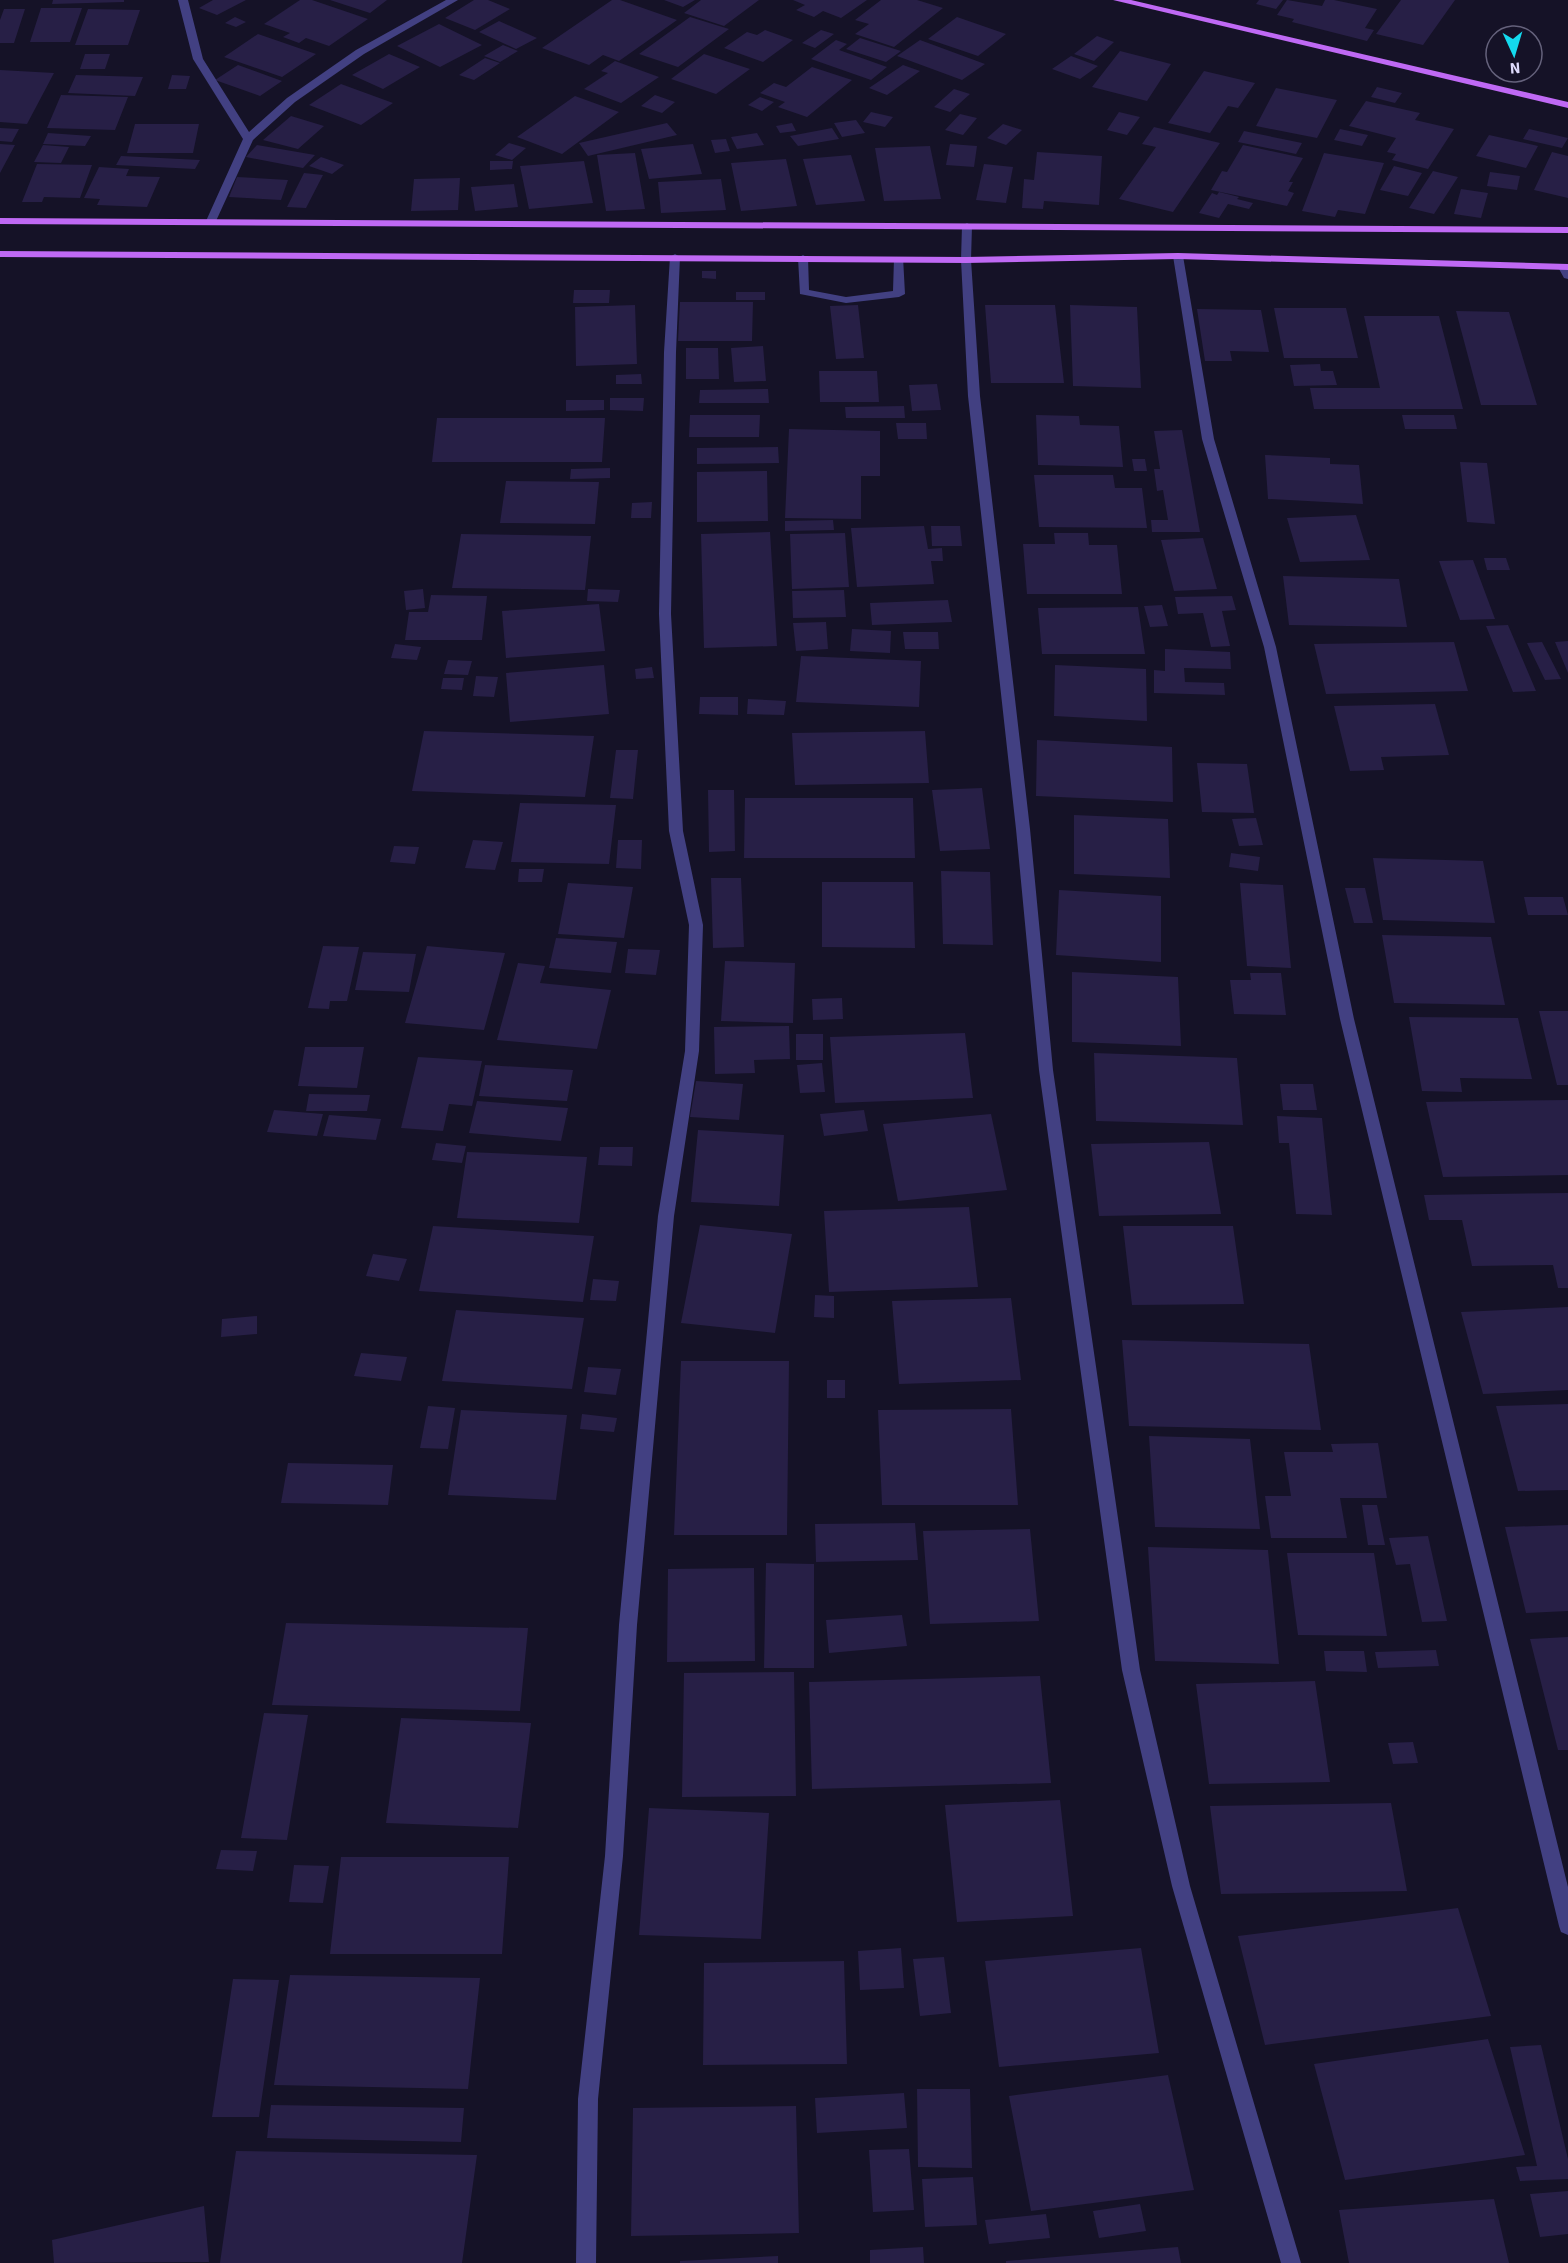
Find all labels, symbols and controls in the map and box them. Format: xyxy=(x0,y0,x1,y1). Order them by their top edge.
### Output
north arrow xyxy=(1484,24,1544,84)
text: N xyxy=(1509,57,1521,79)

